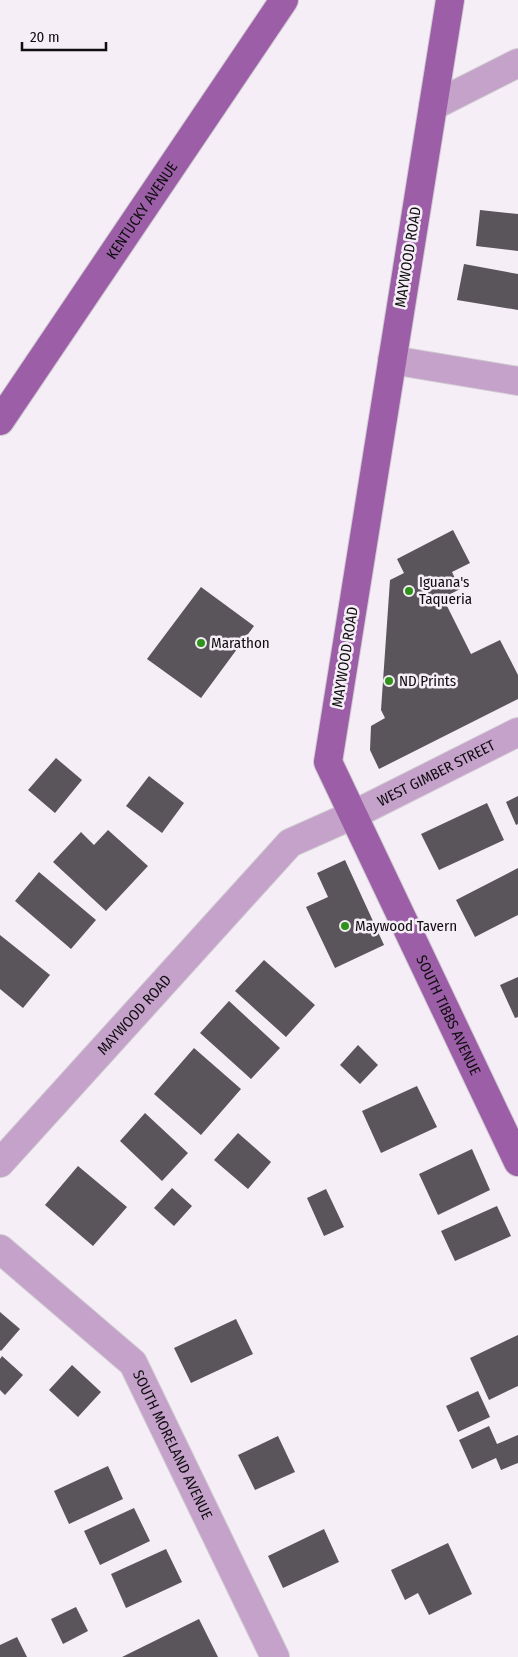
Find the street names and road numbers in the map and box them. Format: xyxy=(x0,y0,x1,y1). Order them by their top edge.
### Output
street label: KENTUCKY AVENUE xyxy=(103,158,181,263)
street label: MAYWOOD ROAD xyxy=(391,205,425,309)
street label: MAYWOOD ROAD xyxy=(328,605,362,709)
street label: WEST GIMBER STREET xyxy=(374,736,498,810)
street label: SOUTH TIBBS AVENUE xyxy=(412,952,484,1078)
street label: MAYWOOD ROAD xyxy=(94,971,175,1058)
street label: SOUTH MORELAND AVENUE xyxy=(129,1367,216,1522)

